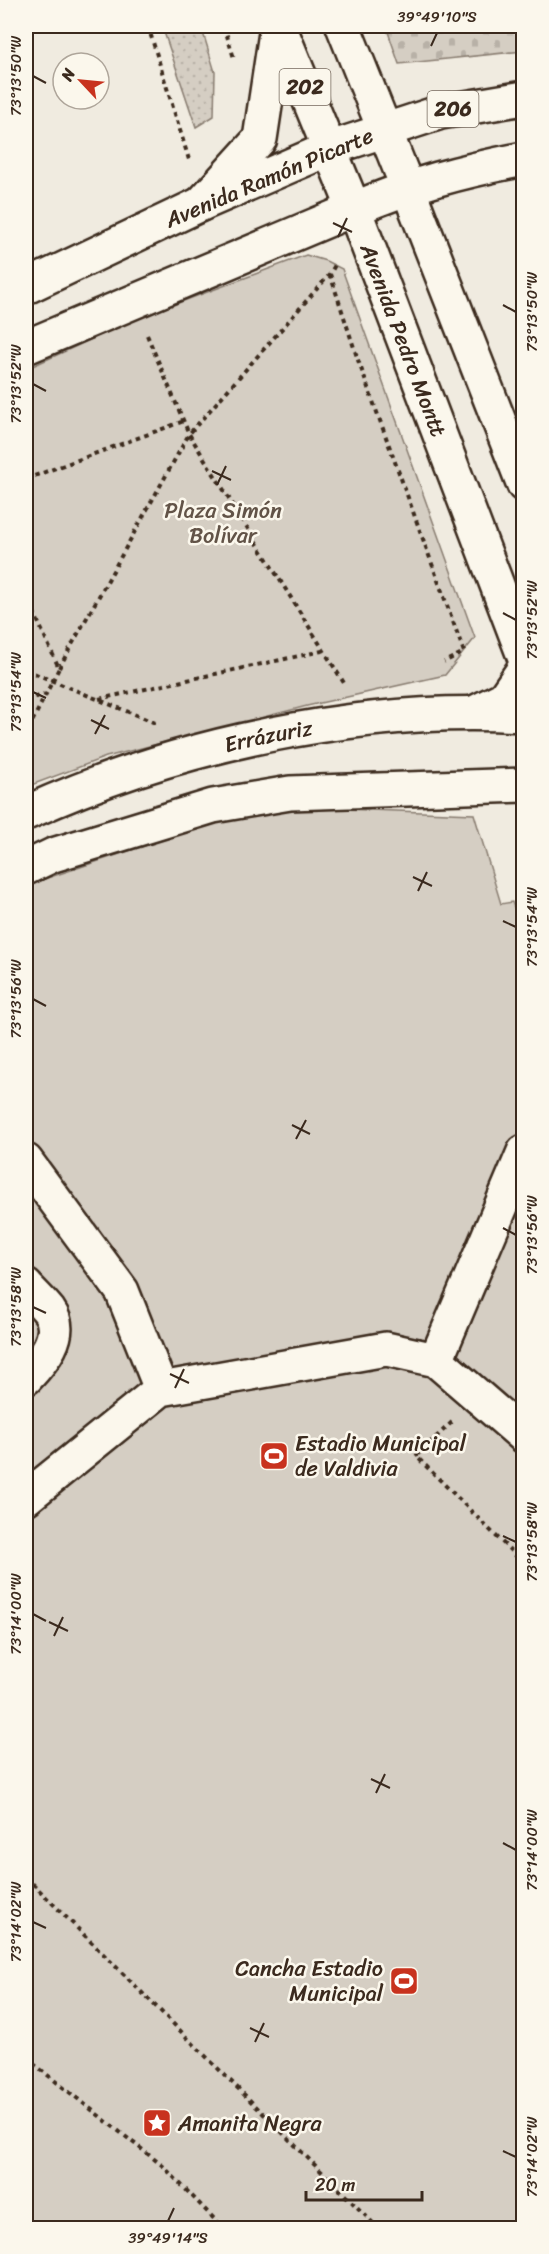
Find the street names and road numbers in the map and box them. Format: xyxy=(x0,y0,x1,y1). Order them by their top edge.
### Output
road number: 202 xyxy=(280,69,330,105)
road number: 206 xyxy=(428,91,478,127)
street label: Avenida Ramón Picarte xyxy=(158,116,380,239)
street label: Avenida Pedro Montt xyxy=(348,237,458,443)
street label: Errázuriz xyxy=(220,708,316,764)

